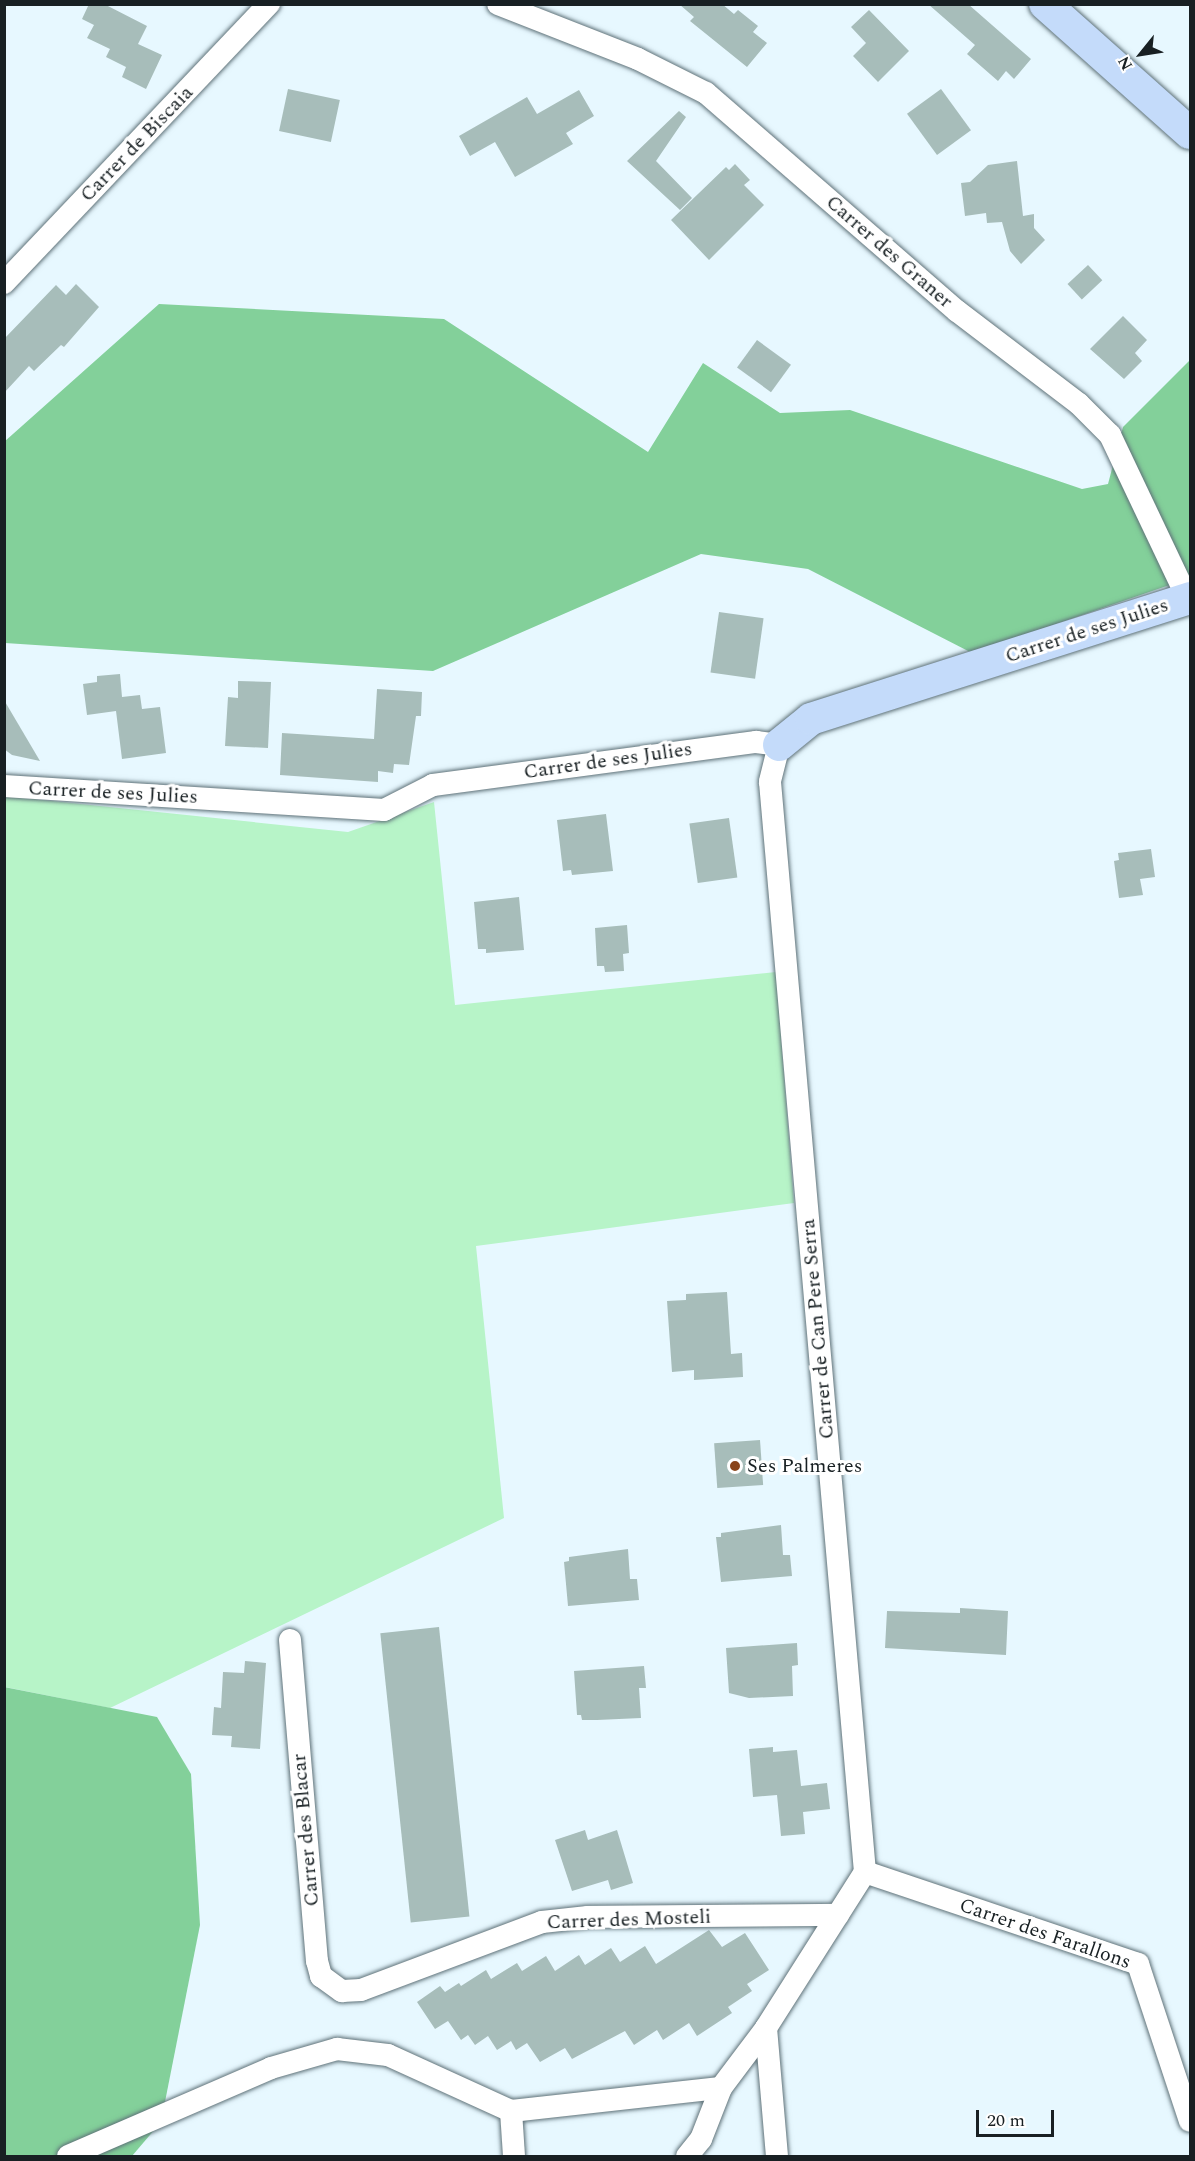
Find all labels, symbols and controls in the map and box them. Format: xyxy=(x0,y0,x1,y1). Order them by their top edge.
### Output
north arrow xyxy=(1111,24,1171,84)
text: N xyxy=(1112,51,1139,75)
street label: Carrer de Biscaia xyxy=(76,81,198,207)
street label: Carrer des Graner xyxy=(821,191,957,313)
street label: Carrer de ses Julies xyxy=(1002,593,1172,669)
street label: Carrer de ses Julies xyxy=(522,737,694,785)
street label: Carrer de ses Julies xyxy=(28,777,198,809)
street label: Carrer de Can Pere Serra xyxy=(796,1218,840,1440)
place label: Ses Palmeres xyxy=(747,1454,862,1478)
marker: Ses Palmeres xyxy=(728,1459,742,1473)
street label: Carrer des Blacar xyxy=(287,1753,325,1907)
street label: Carrer des Farallons xyxy=(956,1893,1134,1975)
street label: Carrer des Mosteli xyxy=(546,1905,712,1935)
scale bar xyxy=(979,2098,1057,2136)
text: 20 m xyxy=(987,2107,1025,2134)

